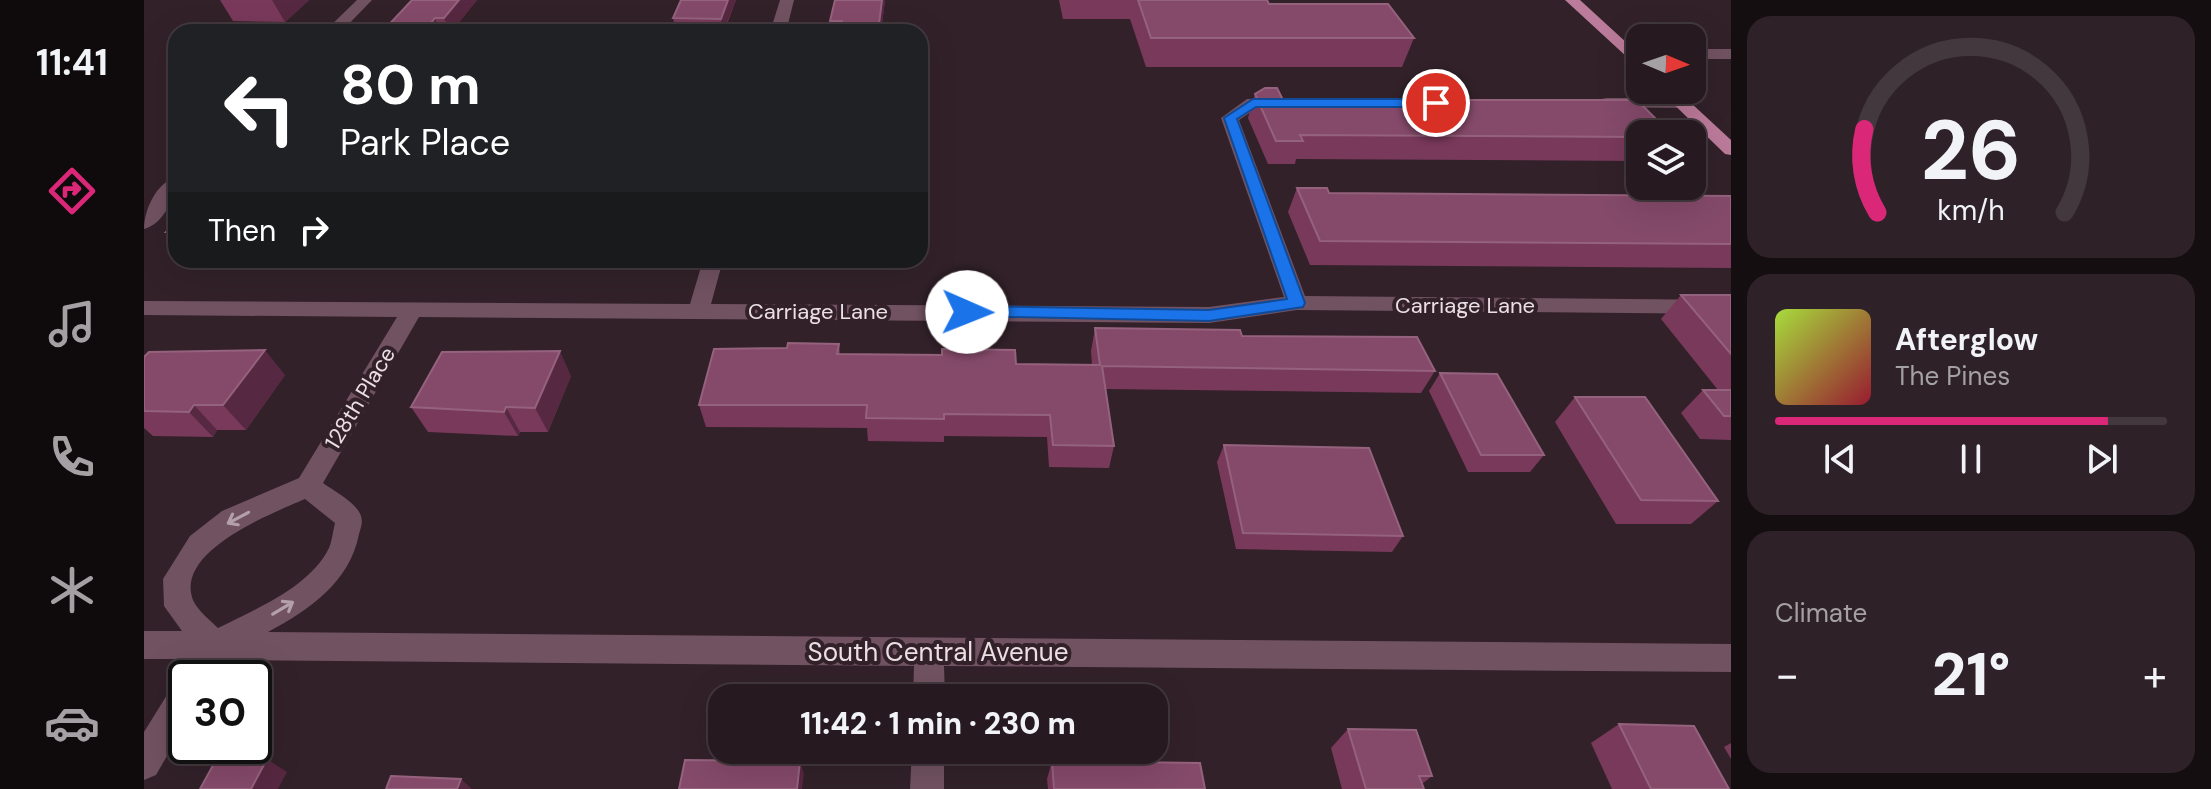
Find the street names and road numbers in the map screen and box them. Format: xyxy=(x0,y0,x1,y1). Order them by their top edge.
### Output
street label: Carriage Lane xyxy=(1395,291,1535,320)
street label: Carriage Lane xyxy=(748,297,888,326)
street label: 128th Place xyxy=(318,342,402,454)
street label: South Central Avenue xyxy=(808,635,1068,669)

